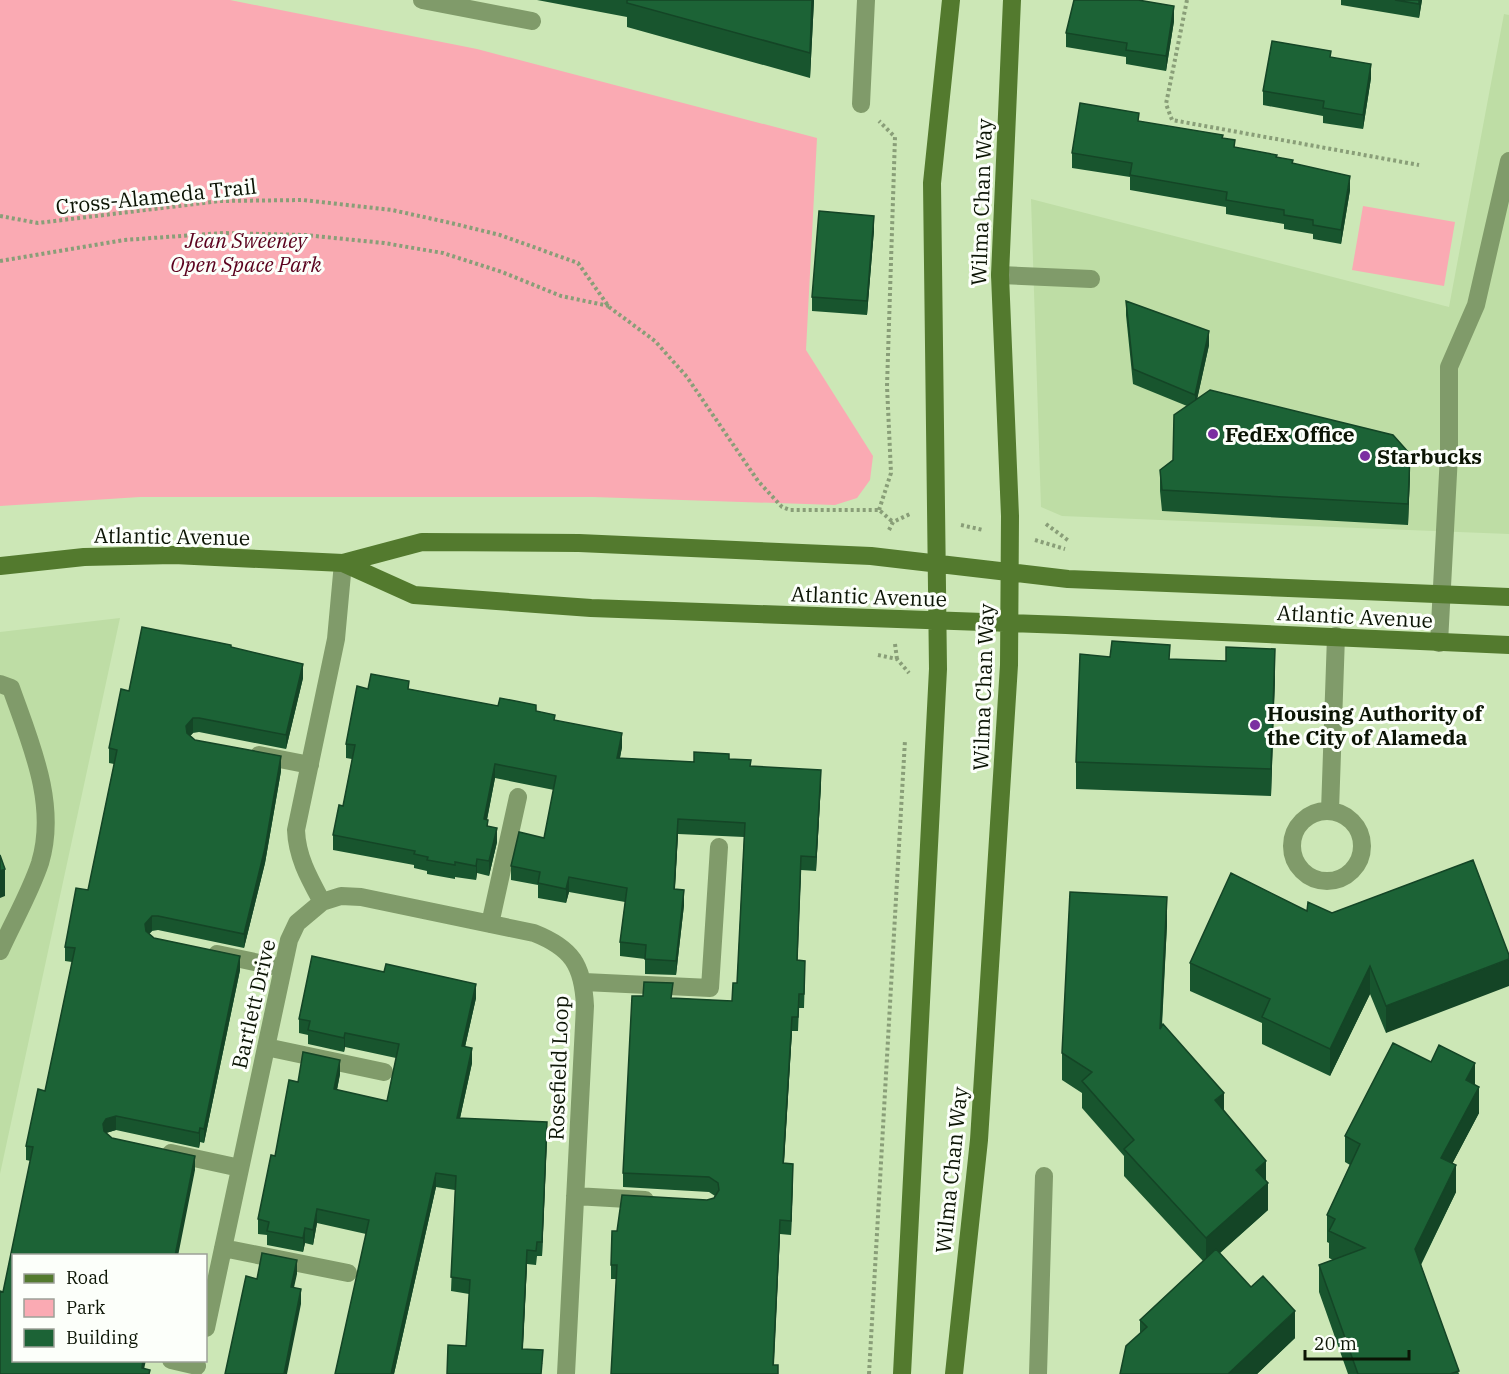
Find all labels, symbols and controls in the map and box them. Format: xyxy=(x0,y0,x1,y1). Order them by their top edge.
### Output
street label: Wilma Chan Way xyxy=(964,117,998,286)
street label: Cross-Alameda Trail xyxy=(54,172,258,220)
park label: Jean Sweeney Open Space Park xyxy=(170,226,323,278)
place label: FedEx Office xyxy=(1225,420,1355,448)
marker: FedEx Office xyxy=(1206,427,1220,441)
place label: Starbucks xyxy=(1377,442,1482,470)
marker: Starbucks xyxy=(1358,449,1372,463)
street label: Atlantic Avenue xyxy=(94,521,250,551)
street label: Atlantic Avenue xyxy=(790,579,948,613)
street label: Atlantic Avenue xyxy=(1276,598,1434,634)
street label: Wilma Chan Way xyxy=(966,602,1000,771)
place label: Housing Authority of the City of Alameda xyxy=(1267,699,1485,751)
marker: Housing Authority of the City of Alameda xyxy=(1248,718,1262,732)
street label: Bartlett Drive xyxy=(224,936,282,1072)
street label: Rosefield Loop xyxy=(541,995,575,1141)
street label: Wilma Chan Way xyxy=(928,1085,974,1255)
legend xyxy=(12,1254,207,1362)
text: Road xyxy=(66,1266,109,1289)
text: Park xyxy=(66,1296,106,1319)
scale bar xyxy=(1305,1323,1408,1361)
text: Building xyxy=(66,1326,138,1349)
text: 20 m xyxy=(1314,1332,1357,1355)

